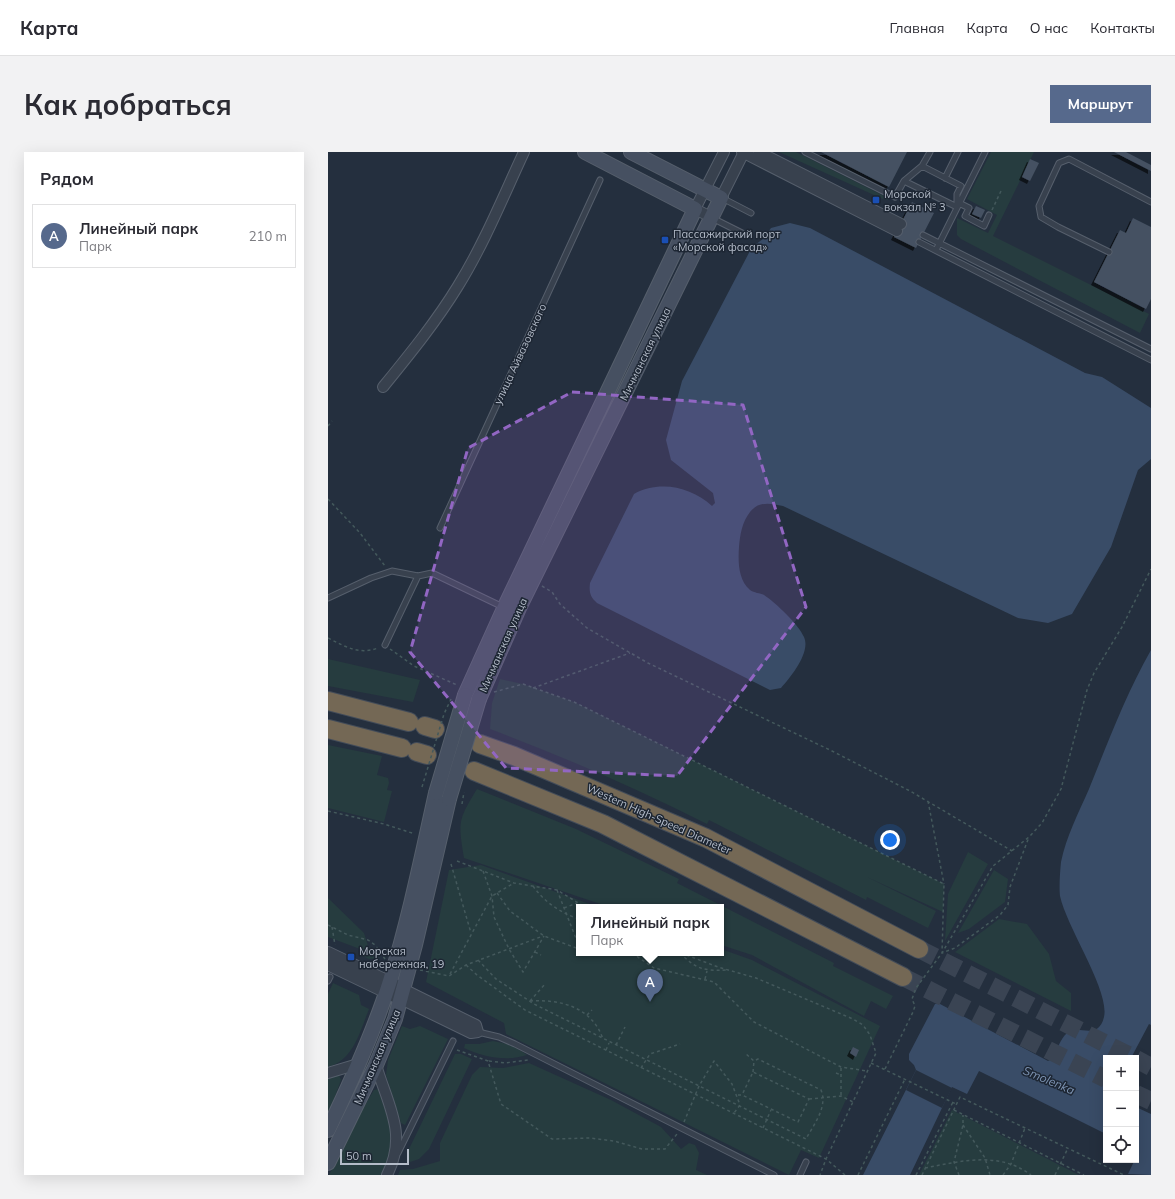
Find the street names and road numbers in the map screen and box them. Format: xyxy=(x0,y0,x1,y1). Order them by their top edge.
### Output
street label: улица Айвазовского xyxy=(490,301,550,407)
street label: Мичманская улица xyxy=(616,305,674,403)
street label: Мичманская улица xyxy=(476,596,530,694)
street label: Western High-Speed Diameter xyxy=(585,781,733,857)
street label: Мичманская улица xyxy=(351,1007,403,1107)

